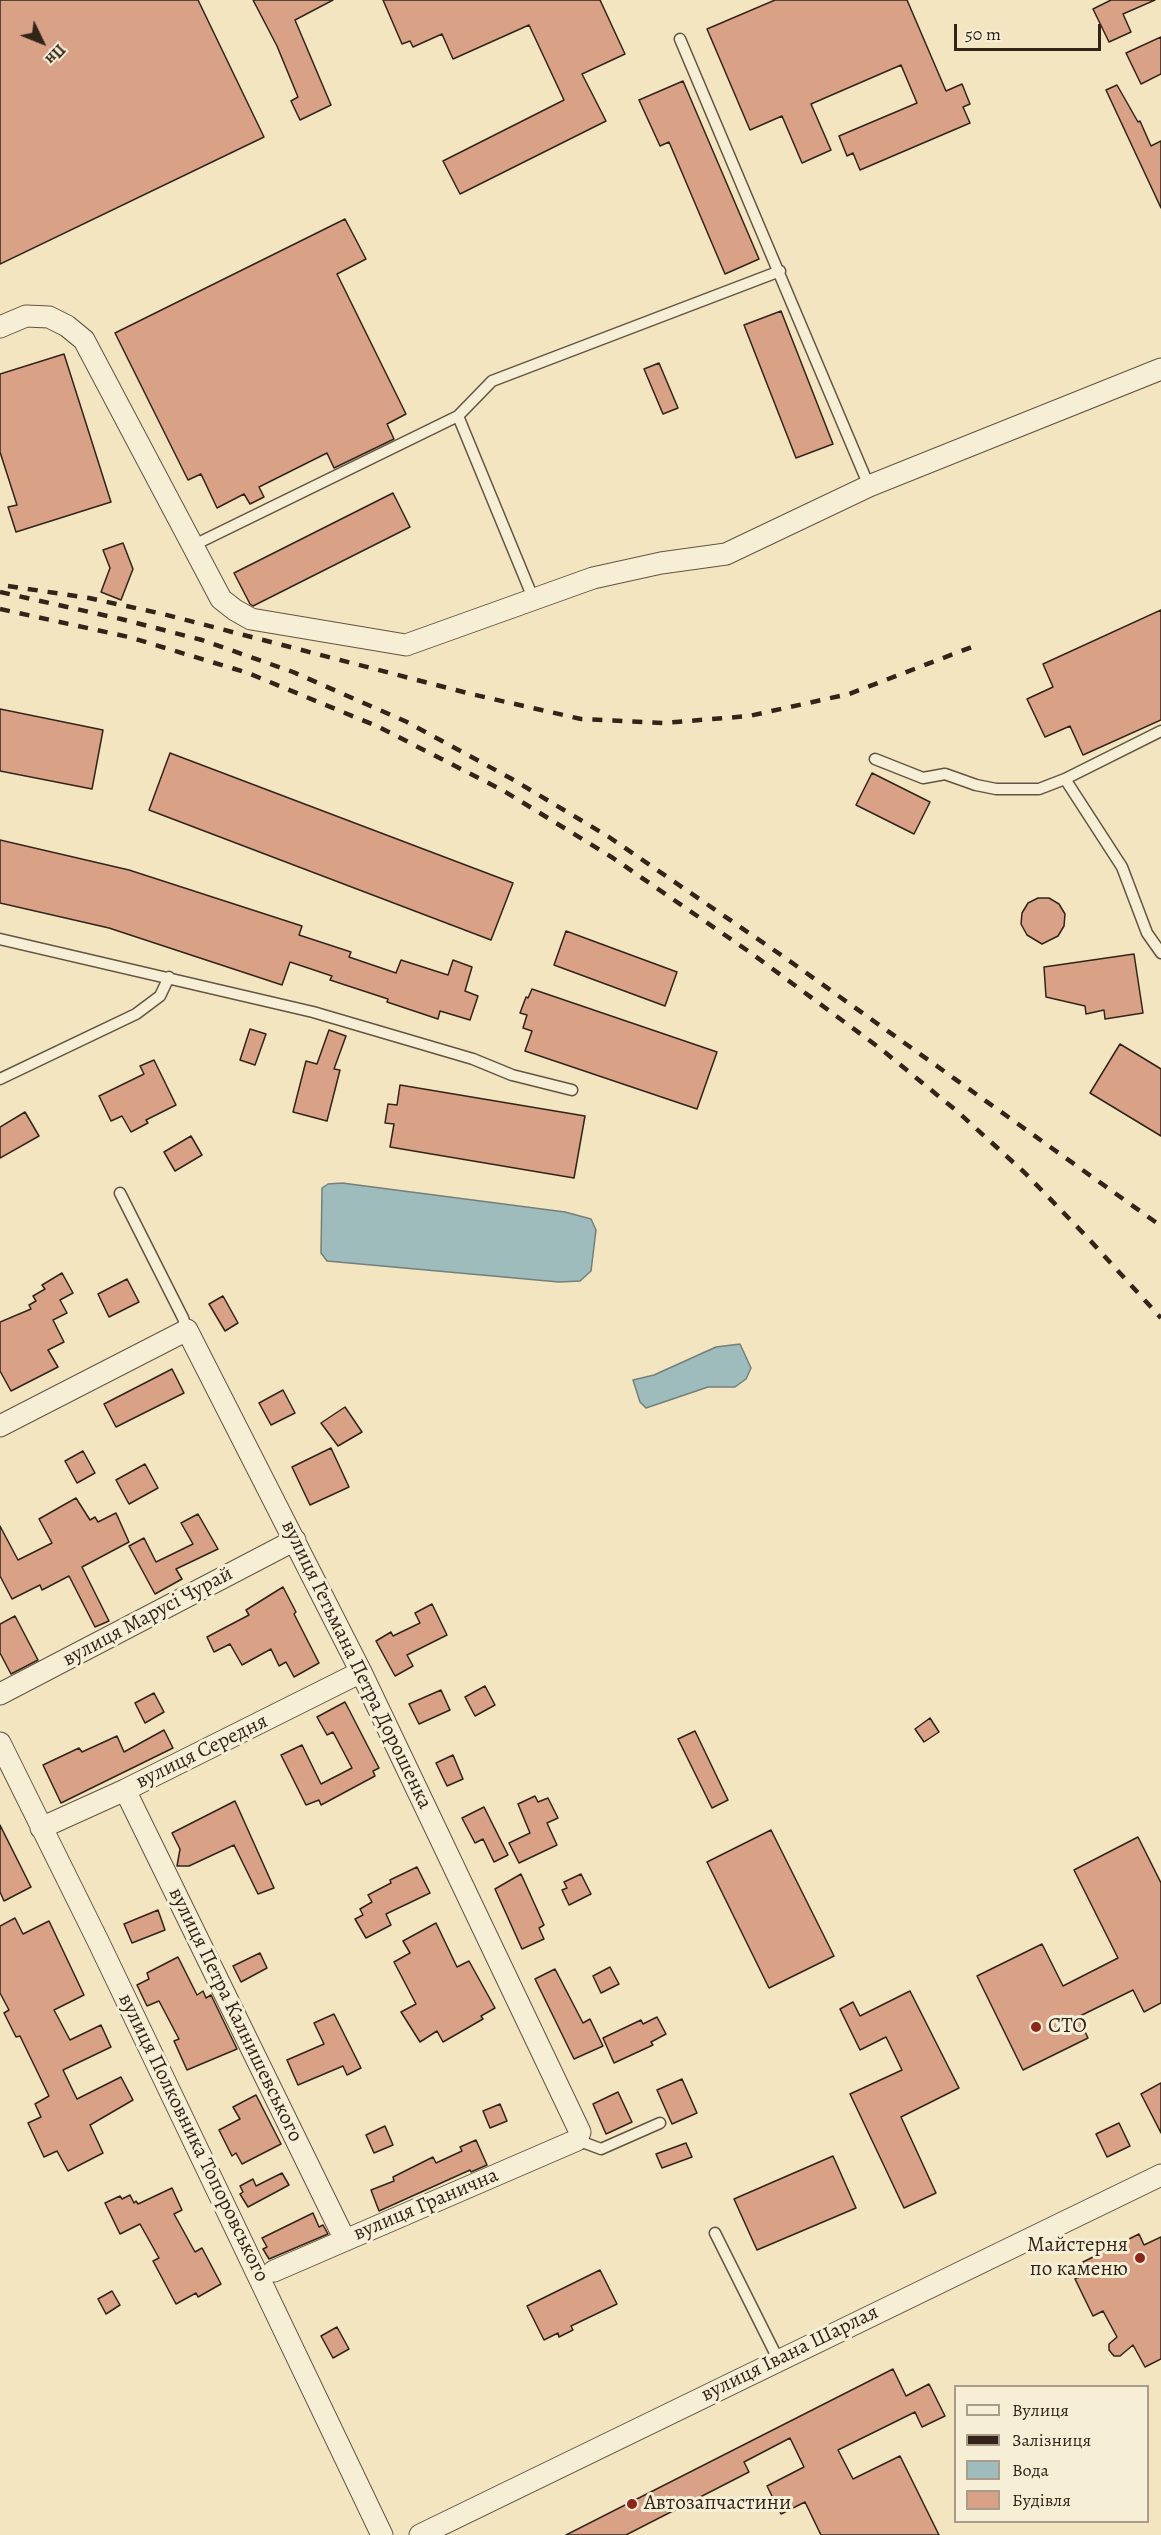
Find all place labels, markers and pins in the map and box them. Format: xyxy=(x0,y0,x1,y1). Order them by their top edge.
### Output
place label: СТО xyxy=(1048,2014,1087,2040)
marker: СТО xyxy=(1029,2020,1043,2034)
place label: Майстерня по каменю xyxy=(1027,2233,1128,2283)
marker: Майстерня по каменю xyxy=(1133,2251,1147,2265)
place label: Автозапчастини xyxy=(644,2491,791,2517)
marker: Автозапчастини xyxy=(625,2497,639,2511)

